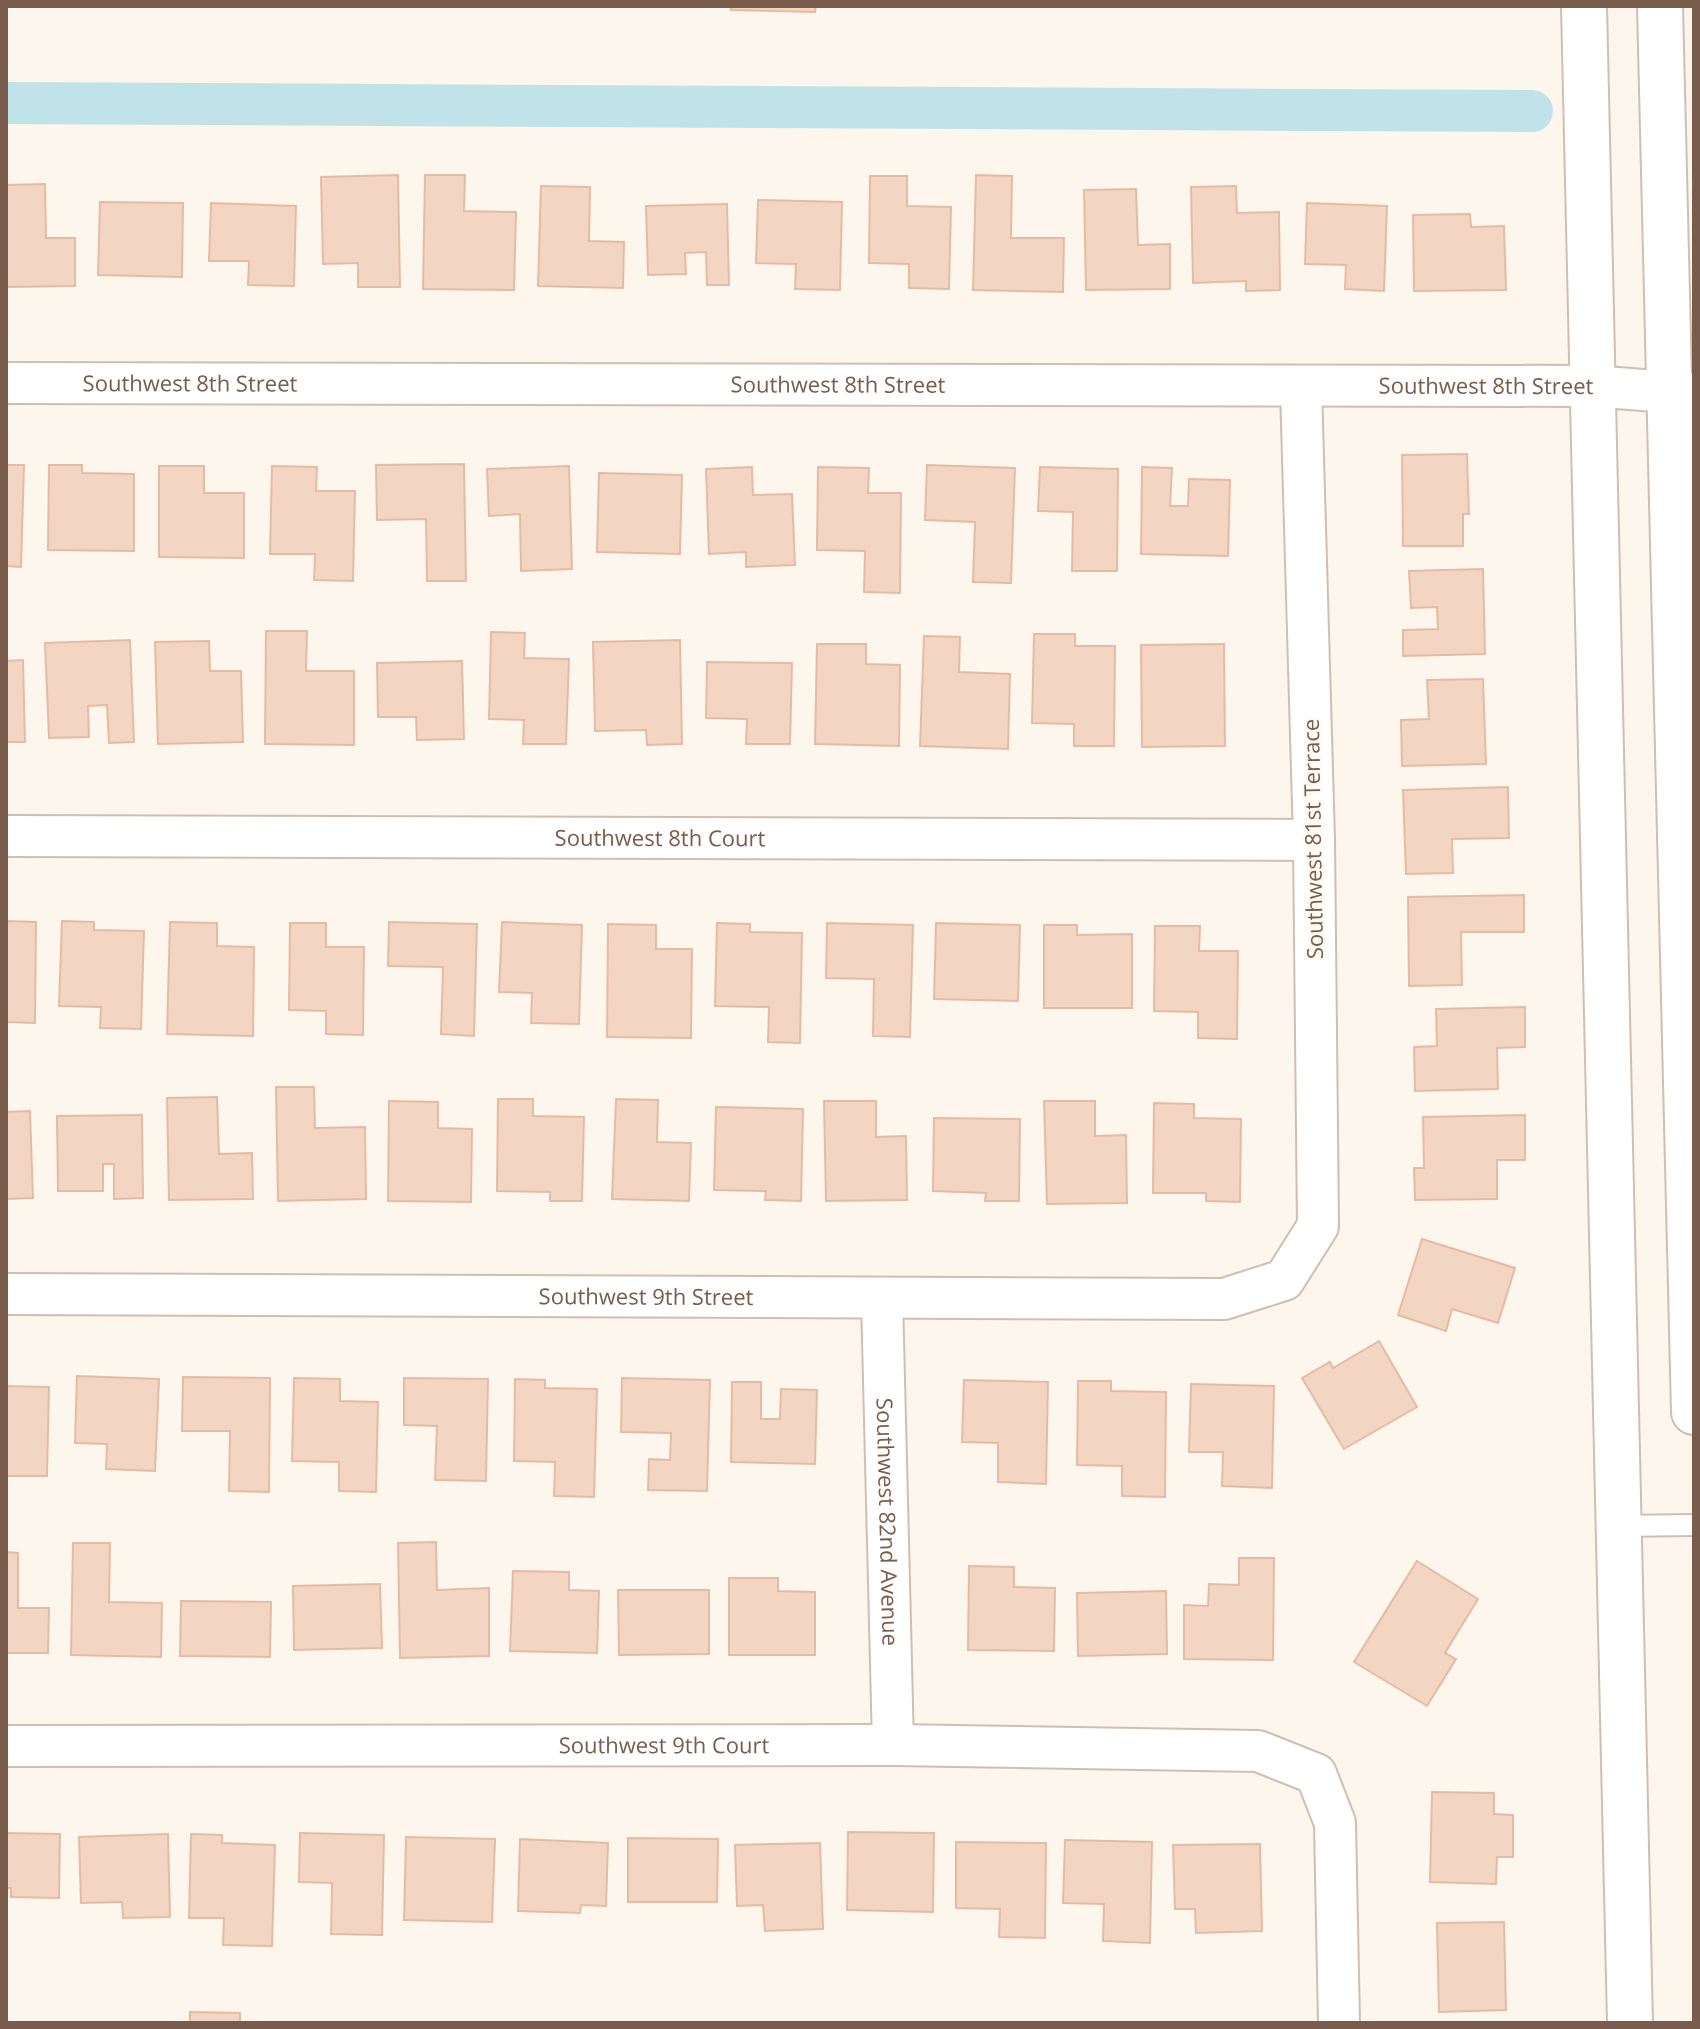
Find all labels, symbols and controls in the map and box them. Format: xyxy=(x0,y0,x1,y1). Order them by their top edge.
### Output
street label: Southwest 8th Street xyxy=(83,367,298,398)
street label: Southwest 8th Street xyxy=(731,368,946,399)
street label: Southwest 8th Street xyxy=(1379,370,1594,400)
street label: Southwest 81st Terrace xyxy=(1295,719,1329,959)
street label: Southwest 8th Court xyxy=(555,822,766,852)
street label: Southwest 9th Street xyxy=(539,1280,754,1311)
street label: Southwest 82nd Avenue xyxy=(870,1398,907,1646)
street label: Southwest 9th Court xyxy=(559,1729,770,1759)

